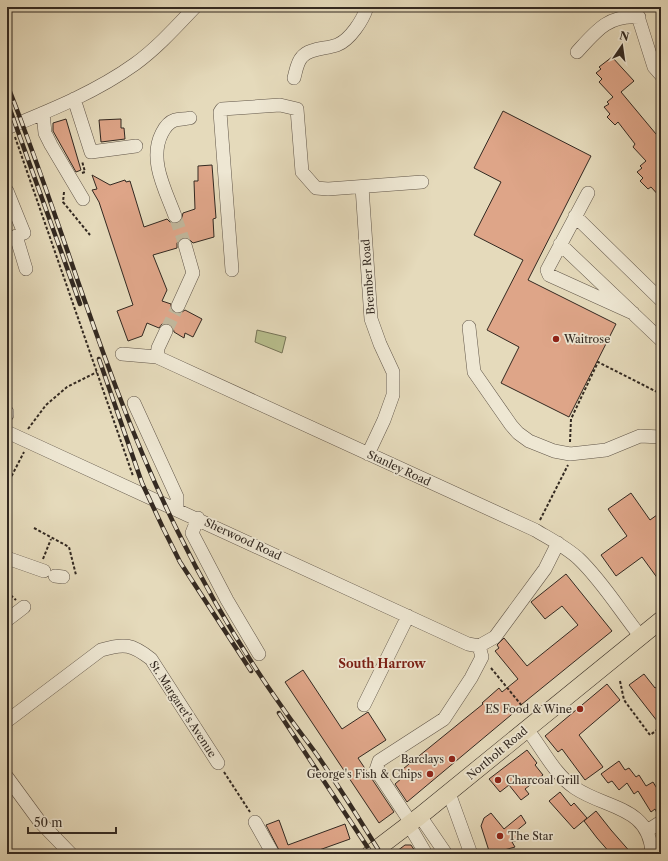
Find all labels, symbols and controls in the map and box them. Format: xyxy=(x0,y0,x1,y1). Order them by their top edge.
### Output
north arrow xyxy=(602,26,642,66)
text: N xyxy=(618,28,631,44)
street label: Brember Road xyxy=(358,238,378,315)
place label: Waitrose xyxy=(563,332,610,346)
marker: Waitrose xyxy=(551,334,561,344)
street label: Stanley Road xyxy=(365,447,433,489)
street label: Sherwood Road xyxy=(202,515,284,563)
district label: South Harrow xyxy=(338,656,426,671)
street label: St. Margaret's Avenue xyxy=(147,658,219,760)
place label: ES Food & Wine xyxy=(485,702,572,716)
marker: ES Food & Wine xyxy=(575,704,585,714)
street label: Northolt Road xyxy=(464,723,530,782)
place label: Barclays xyxy=(401,752,444,766)
marker: Barclays xyxy=(447,754,457,764)
place label: George's Fish & Chips xyxy=(307,767,422,781)
marker: George's Fish & Chips xyxy=(425,769,435,779)
place label: Charcoal Grill xyxy=(506,773,580,787)
marker: Charcoal Grill xyxy=(493,775,503,785)
scale bar xyxy=(28,809,116,835)
text: 50 m xyxy=(34,815,63,830)
place label: The Star xyxy=(508,829,553,843)
marker: The Star xyxy=(495,831,505,841)

